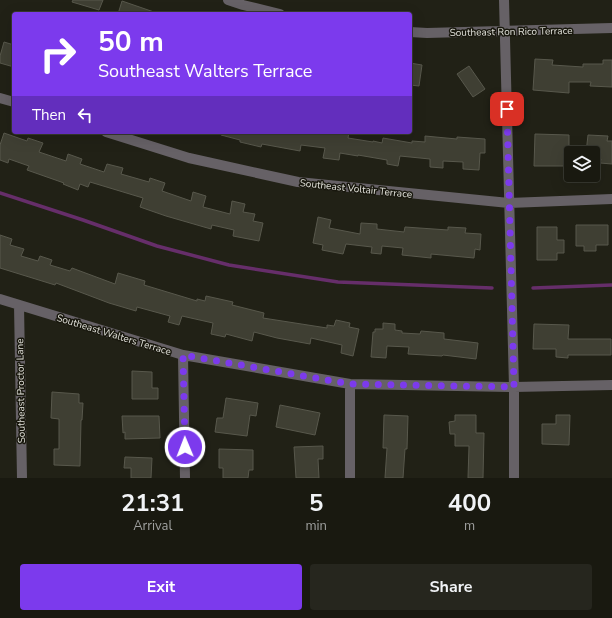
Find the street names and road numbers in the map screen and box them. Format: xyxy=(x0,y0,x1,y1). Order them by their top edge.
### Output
street label: Southeast Ron Rico Terrace xyxy=(449,24,573,40)
street label: Southeast Voltair Terrace xyxy=(299,176,413,202)
street label: Southeast Walters Terrace xyxy=(55,311,173,359)
street label: Southeast Proctor Lane xyxy=(13,338,29,443)

